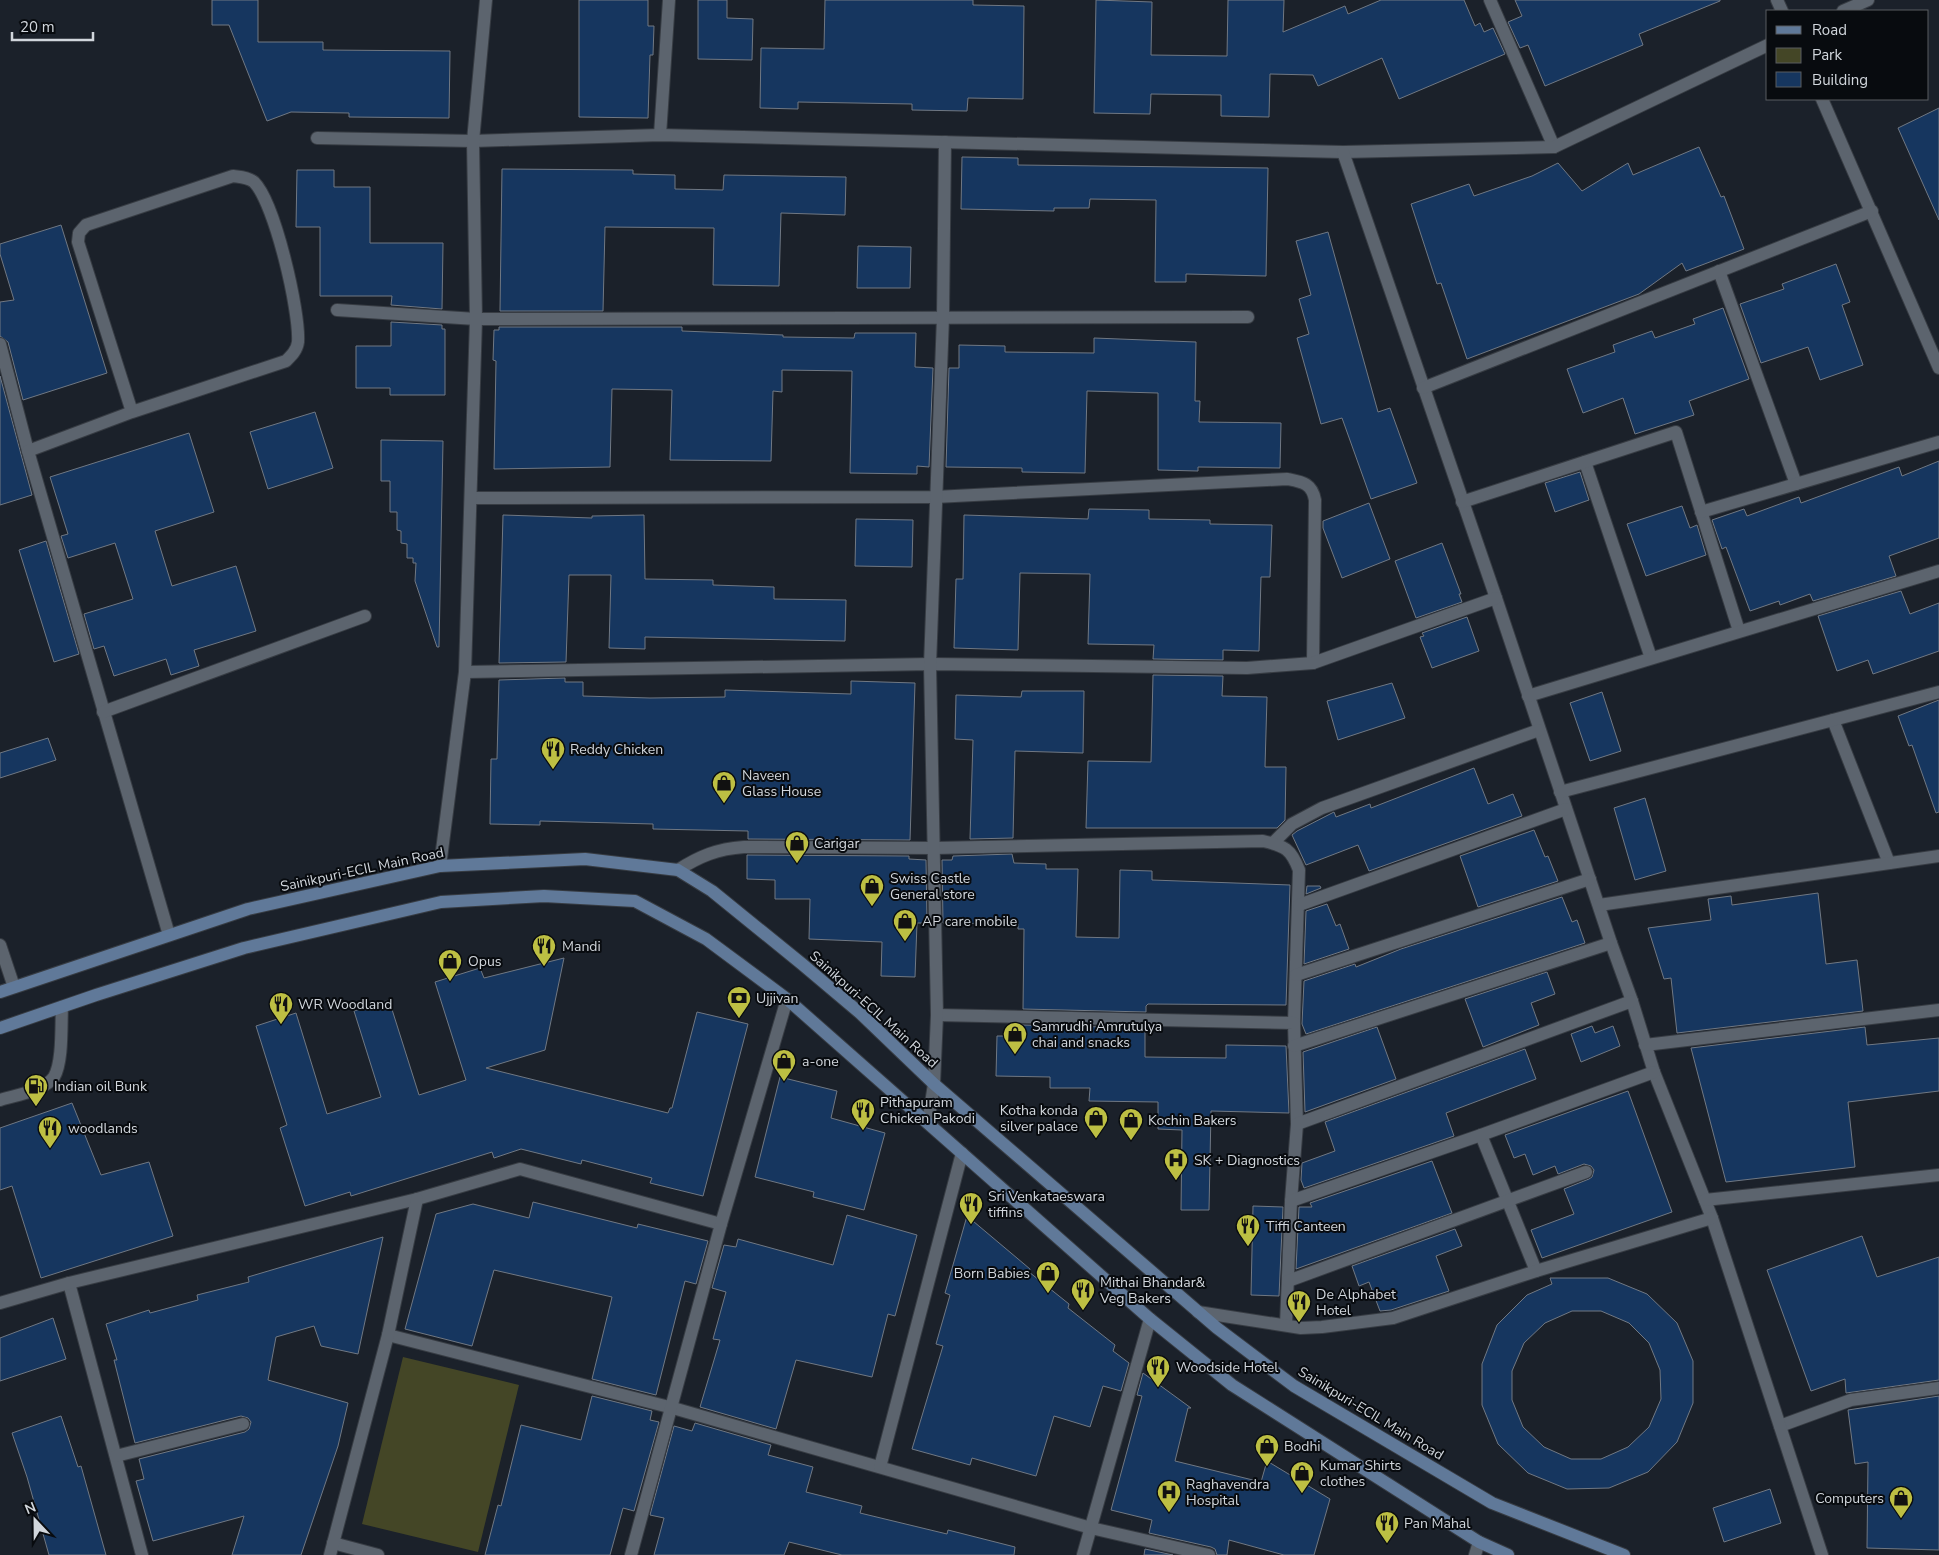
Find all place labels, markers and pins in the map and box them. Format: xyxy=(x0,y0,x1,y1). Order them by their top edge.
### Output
restaurant icon: Reddy Chicken xyxy=(540,736,566,770)
place label: Reddy Chicken xyxy=(570,740,663,759)
place label: Naveen Glass House xyxy=(742,766,821,801)
shop icon: Naveen Glass House xyxy=(711,770,737,804)
shop icon: Carigar xyxy=(784,830,810,864)
place label: Carigar xyxy=(814,834,860,853)
place label: Swiss Castle General store xyxy=(890,869,975,904)
shop icon: Swiss Castle General store xyxy=(859,873,885,907)
shop icon: AP care mobile xyxy=(892,908,918,942)
place label: AP care mobile xyxy=(922,912,1017,931)
restaurant icon: Mandi xyxy=(531,933,557,967)
place label: Mandi xyxy=(562,937,601,956)
shop icon: Opus xyxy=(437,948,463,982)
place label: Opus xyxy=(468,952,502,971)
bank icon: Ujjivan xyxy=(726,985,752,1019)
place label: Ujjivan xyxy=(756,989,799,1008)
restaurant icon: WR Woodland xyxy=(268,991,294,1025)
place label: WR Woodland xyxy=(298,995,392,1014)
place label: Samrudhi Amrutulya chai and snacks xyxy=(1032,1017,1162,1052)
shop icon: Samrudhi Amrutulya chai and snacks xyxy=(1002,1021,1028,1055)
shop icon: a-one xyxy=(771,1048,797,1082)
place label: a-one xyxy=(802,1052,839,1071)
fuel station icon: Indian oil Bunk xyxy=(23,1073,49,1107)
place label: Indian oil Bunk xyxy=(54,1077,148,1096)
place label: Pithapuram Chicken Pakodi xyxy=(880,1093,975,1128)
restaurant icon: Pithapuram Chicken Pakodi xyxy=(850,1097,876,1131)
place label: Kotha konda silver palace xyxy=(1000,1101,1078,1136)
shop icon: Kotha konda silver palace xyxy=(1083,1105,1109,1139)
shop icon: Kochin Bakers xyxy=(1118,1107,1144,1141)
place label: Kochin Bakers xyxy=(1148,1111,1237,1130)
restaurant icon: woodlands xyxy=(37,1115,63,1149)
place label: woodlands xyxy=(68,1119,138,1138)
hospital icon: SK + Diagnostics xyxy=(1163,1147,1189,1181)
place label: SK + Diagnostics xyxy=(1194,1151,1300,1170)
place label: Sri Venkataeswara tiffins xyxy=(988,1187,1105,1222)
restaurant icon: Sri Venkataeswara tiffins xyxy=(958,1191,984,1225)
restaurant icon: Tiffi Canteen xyxy=(1235,1213,1261,1247)
place label: Tiffi Canteen xyxy=(1266,1217,1346,1236)
shop icon: Born Babies xyxy=(1035,1260,1061,1294)
place label: Born Babies xyxy=(954,1264,1030,1283)
place label: Mithai Bhandar& Veg Bakers xyxy=(1099,1273,1206,1308)
restaurant icon: Mithai Bhandar& Veg Bakers xyxy=(1070,1277,1096,1311)
place label: De Alphabet Hotel xyxy=(1316,1285,1396,1320)
restaurant icon: De Alphabet Hotel xyxy=(1286,1289,1312,1323)
restaurant icon: Woodside Hotel xyxy=(1145,1354,1171,1388)
place label: Woodside Hotel xyxy=(1176,1358,1279,1377)
shop icon: Bodhi xyxy=(1254,1433,1280,1467)
place label: Bodhi xyxy=(1284,1437,1321,1456)
place label: Kumar Shirts clothes xyxy=(1320,1456,1402,1491)
shop icon: Kumar Shirts clothes xyxy=(1289,1460,1315,1494)
place label: Raghavendra Hospital xyxy=(1186,1475,1269,1510)
hospital icon: Raghavendra Hospital xyxy=(1156,1479,1182,1513)
shop icon: Computers xyxy=(1888,1485,1914,1519)
place label: Computers xyxy=(1815,1489,1884,1508)
restaurant icon: Pan Mahal xyxy=(1374,1510,1400,1544)
place label: Pan Mahal xyxy=(1404,1514,1471,1533)

